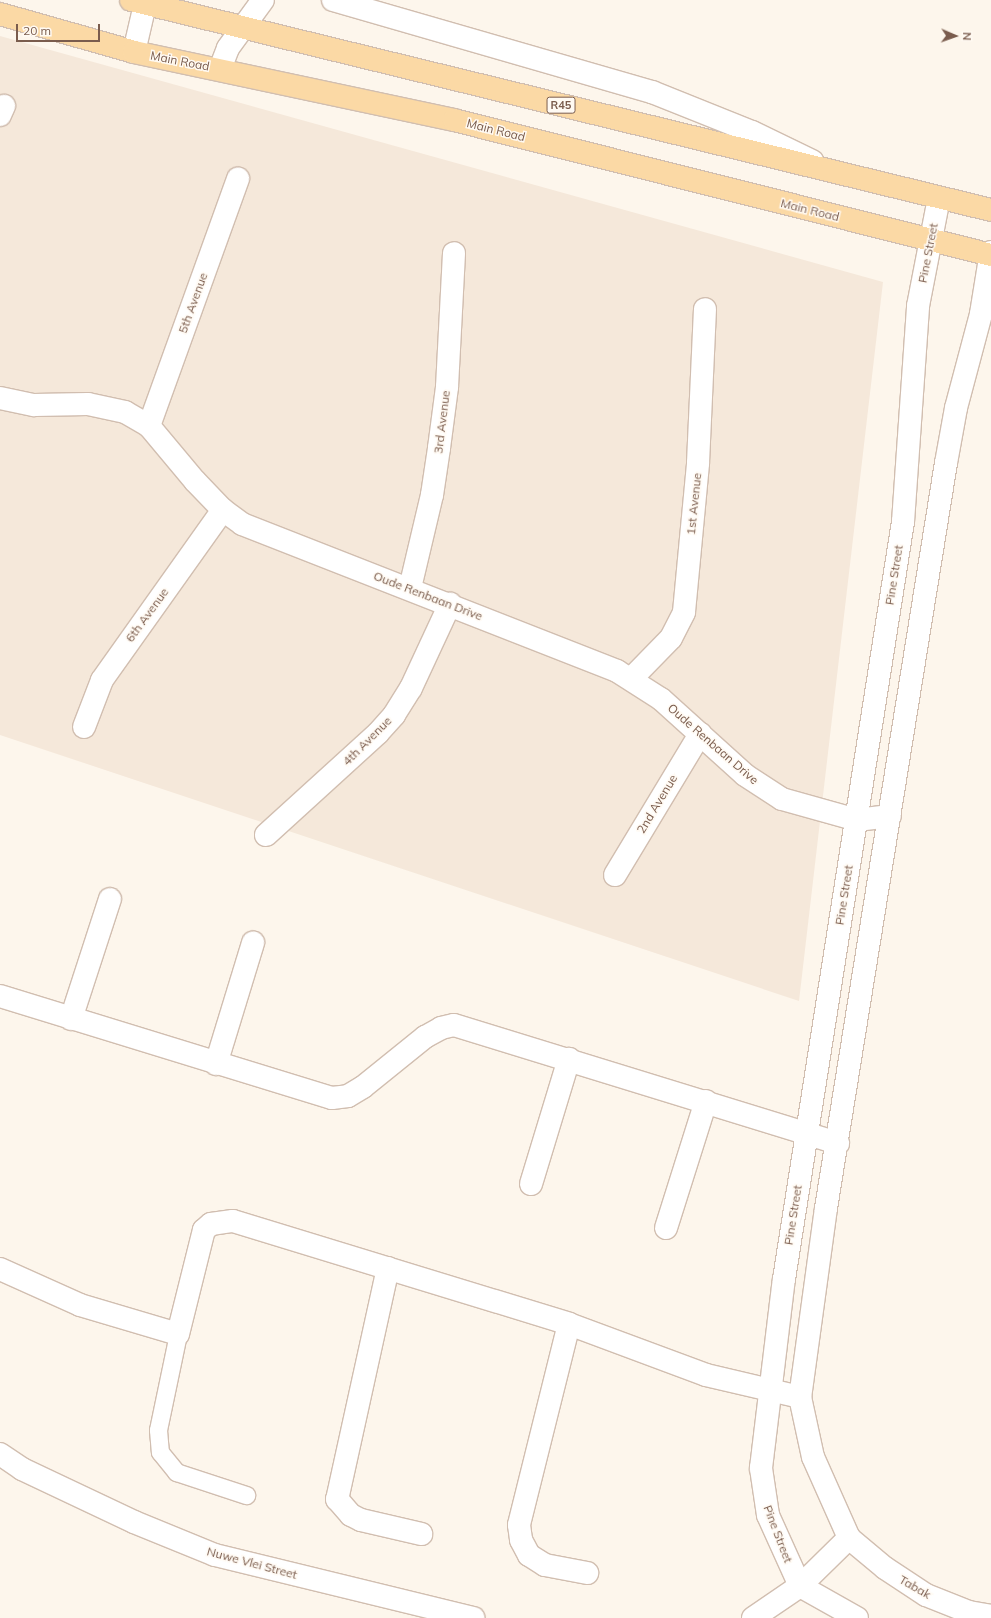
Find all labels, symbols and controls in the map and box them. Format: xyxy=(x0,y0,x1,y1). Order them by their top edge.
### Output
scale bar xyxy=(18,16,102,42)
north arrow xyxy=(935,16,975,56)
text: 20 m xyxy=(23,23,51,38)
text: N xyxy=(960,32,974,41)
street label: Main Road xyxy=(149,48,211,74)
road number: R45 xyxy=(546,96,576,114)
street label: Main Road xyxy=(465,116,527,144)
street label: Main Road xyxy=(779,196,841,224)
street label: Pine Street xyxy=(915,222,941,284)
street label: 5th Avenue xyxy=(175,271,211,335)
street label: 3rd Avenue xyxy=(431,390,453,454)
street label: 1st Avenue xyxy=(684,472,704,536)
street label: Pine Street xyxy=(882,544,906,606)
street label: Oude Renbaan Drive xyxy=(371,569,485,623)
street label: 6th Avenue xyxy=(123,585,171,645)
street label: Oude Renbaan Drive xyxy=(665,701,761,787)
street label: 4th Avenue xyxy=(340,714,394,768)
street label: 2nd Avenue xyxy=(634,772,680,836)
street label: Pine Street xyxy=(832,864,856,926)
street label: Pine Street xyxy=(781,1184,805,1246)
street label: Pine Street xyxy=(760,1503,796,1565)
street label: Nuwe Vlei Street xyxy=(205,1544,299,1582)
street label: Tabak xyxy=(897,1572,933,1602)

